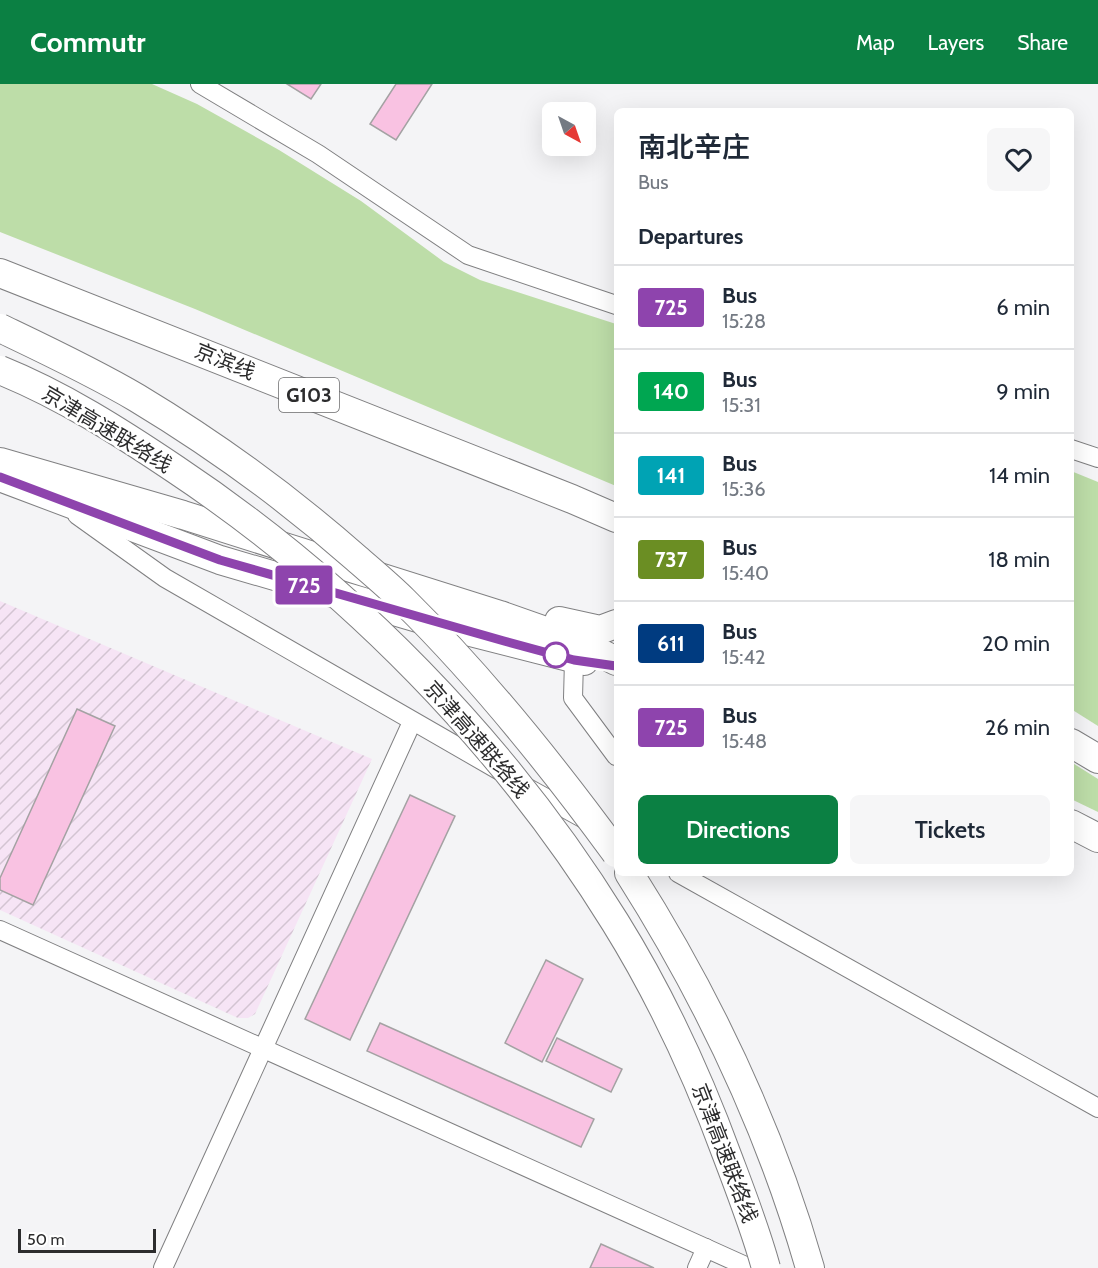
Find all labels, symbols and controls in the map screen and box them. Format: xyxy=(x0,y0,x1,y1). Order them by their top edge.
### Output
text: Commutr xyxy=(30,25,146,59)
text: Map xyxy=(856,30,895,55)
text: Layers xyxy=(928,30,984,55)
text: Share xyxy=(1017,30,1068,55)
north arrow xyxy=(542,102,596,156)
map controls xyxy=(542,102,596,156)
button: heart xyxy=(987,128,1050,191)
text: 南北辛庄 xyxy=(638,130,750,164)
text: Bus xyxy=(638,170,669,194)
text: Departures xyxy=(638,223,743,250)
text: Bus xyxy=(722,282,757,309)
text: 6 min xyxy=(996,294,1050,321)
text: 725 xyxy=(654,295,688,320)
text: 15:28 xyxy=(722,309,766,333)
street label: 京滨线 xyxy=(191,338,259,384)
text: Bus xyxy=(722,366,757,393)
road number: G103 xyxy=(279,378,339,412)
text: 9 min xyxy=(996,378,1050,405)
text: 140 xyxy=(653,379,689,404)
street label: 京津高速联络线 xyxy=(38,380,176,478)
text: 15:31 xyxy=(722,393,761,417)
text: Bus xyxy=(722,450,757,477)
text: 14 min xyxy=(989,462,1050,489)
text: 141 xyxy=(657,463,685,488)
text: 15:36 xyxy=(722,477,766,501)
text: Bus xyxy=(722,534,757,561)
text: 18 min xyxy=(988,546,1050,573)
text: 737 xyxy=(655,547,687,572)
text: 15:40 xyxy=(722,561,769,585)
line badge: 725 xyxy=(270,566,338,604)
text: 725 xyxy=(287,573,321,598)
text: Bus xyxy=(722,618,757,645)
text: 20 min xyxy=(982,630,1050,657)
text: 611 xyxy=(657,631,685,656)
unlabelled marker xyxy=(543,642,569,668)
text: 15:42 xyxy=(722,645,766,669)
street label: 京津高速联络线 xyxy=(419,675,535,803)
text: Bus xyxy=(722,702,757,729)
text: 26 min xyxy=(985,714,1050,741)
text: 725 xyxy=(654,715,688,740)
text: 15:48 xyxy=(722,729,767,753)
button: Directions xyxy=(638,795,838,864)
button: Tickets xyxy=(850,795,1050,864)
street label: 京津高速联络线 xyxy=(687,1080,763,1226)
scale bar xyxy=(18,1226,156,1254)
text: 50 m xyxy=(27,1230,64,1249)

